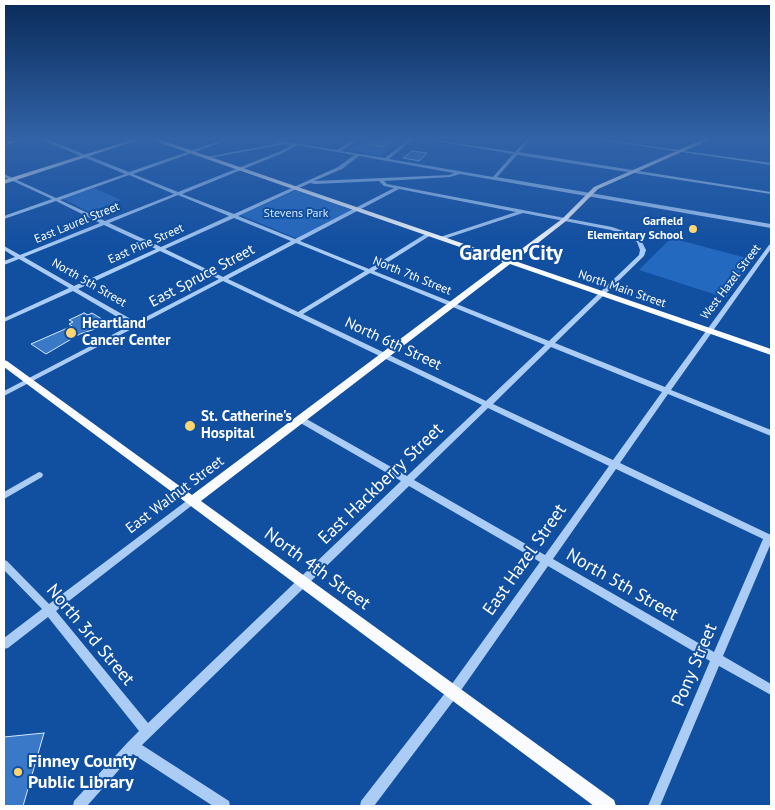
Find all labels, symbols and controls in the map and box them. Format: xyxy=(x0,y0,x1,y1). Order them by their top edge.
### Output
street label: East Laurel Street xyxy=(32,199,122,247)
park label: Stevens Park xyxy=(264,207,328,221)
place label: Garfield Elementary School xyxy=(587,215,683,243)
street label: East Pine Street xyxy=(106,221,186,267)
marker: Garfield Elementary School xyxy=(687,223,699,235)
street label: East Spruce Street xyxy=(146,241,258,311)
district label: Garden City xyxy=(459,241,563,267)
street label: West Hazel Street xyxy=(698,242,764,322)
street label: North 7th Street xyxy=(371,254,453,298)
street label: North 5th Street xyxy=(49,256,129,310)
street label: North Main Street xyxy=(576,267,668,311)
street label: North 6th Street xyxy=(342,314,444,374)
place label: Heartland Cancer Center xyxy=(82,315,170,350)
marker: Heartland Cancer Center xyxy=(64,326,78,340)
place label: St. Catherine's Hospital xyxy=(201,408,292,443)
marker: St. Catherine's Hospital xyxy=(183,419,197,433)
street label: East Hackberry Street xyxy=(314,419,448,549)
street label: East Walnut Street xyxy=(122,452,228,538)
street label: East Hazel Street xyxy=(479,500,571,620)
street label: North 4th Street xyxy=(260,523,374,615)
street label: North 5th Street xyxy=(562,544,682,626)
street label: North 3rd Street xyxy=(41,580,139,690)
street label: Pony Street xyxy=(668,620,722,710)
place label: Finney County Public Library xyxy=(28,751,137,794)
marker: Finney County Public Library xyxy=(12,766,24,778)

